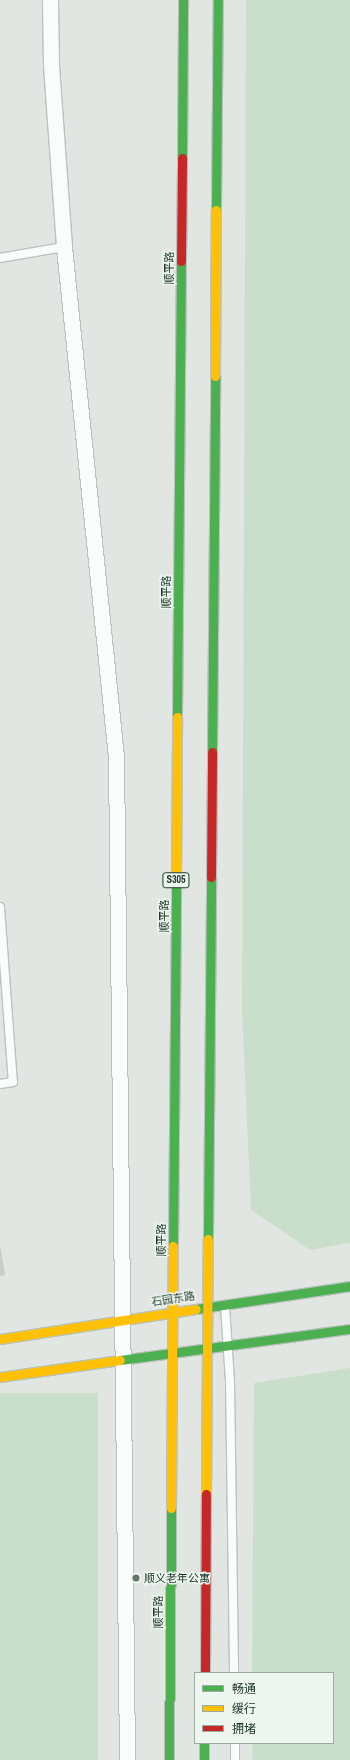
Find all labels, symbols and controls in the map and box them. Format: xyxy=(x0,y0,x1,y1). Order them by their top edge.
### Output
street label: 顺平路 xyxy=(162,252,176,284)
street label: 顺平路 xyxy=(159,576,173,608)
road number: S305 xyxy=(162,872,190,888)
street label: 顺平路 xyxy=(157,900,171,932)
street label: 顺平路 xyxy=(154,1224,168,1256)
street label: 石园东路 xyxy=(150,1289,196,1309)
place label: 顺义老年公寓 xyxy=(144,1571,210,1585)
marker: 顺义老年公寓 xyxy=(131,1573,141,1583)
street label: 顺平路 xyxy=(151,1596,165,1628)
legend xyxy=(194,1672,334,1744)
text: 畅通 xyxy=(232,1681,256,1697)
text: 缓行 xyxy=(232,1701,256,1717)
text: 拥堵 xyxy=(232,1721,256,1737)

